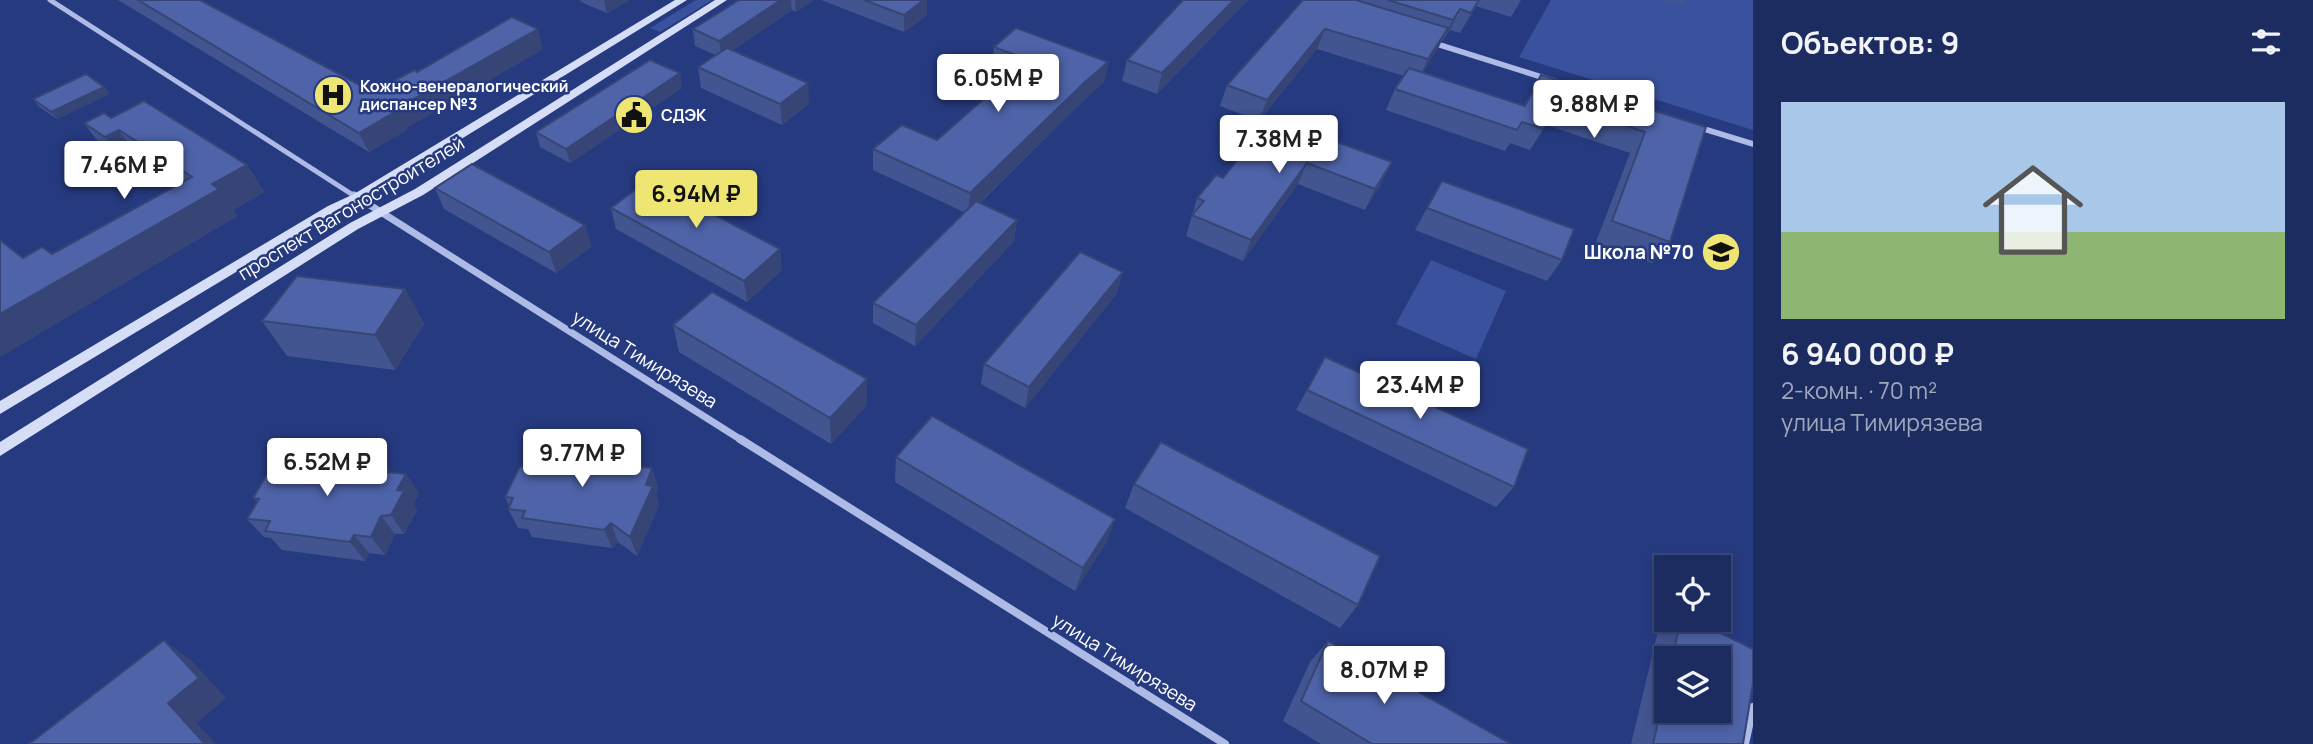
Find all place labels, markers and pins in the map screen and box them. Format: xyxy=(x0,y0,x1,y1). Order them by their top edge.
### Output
pin: 6.05M ₽ xyxy=(933,54,1063,114)
hospital icon: Кожно-венералогический диспансер №3 xyxy=(312,74,354,116)
place label: Кожно-венералогический диспансер №3 xyxy=(360,75,568,115)
pin: 9.88M ₽ xyxy=(1529,80,1659,140)
public building icon: СДЭК xyxy=(613,94,655,136)
place label: СДЭК xyxy=(661,104,707,126)
pin: 7.38M ₽ xyxy=(1214,116,1344,175)
pin: 7.46M ₽ xyxy=(59,142,189,201)
pin: 6.94M ₽ xyxy=(631,170,761,230)
school or university icon: Школа №70 xyxy=(1700,231,1742,273)
place label: Школа №70 xyxy=(1584,239,1694,265)
pin: 23.4M ₽ xyxy=(1355,362,1485,421)
pin: 9.77M ₽ xyxy=(517,430,647,489)
pin: 6.52M ₽ xyxy=(262,438,392,498)
pin: 8.07M ₽ xyxy=(1319,646,1449,706)

